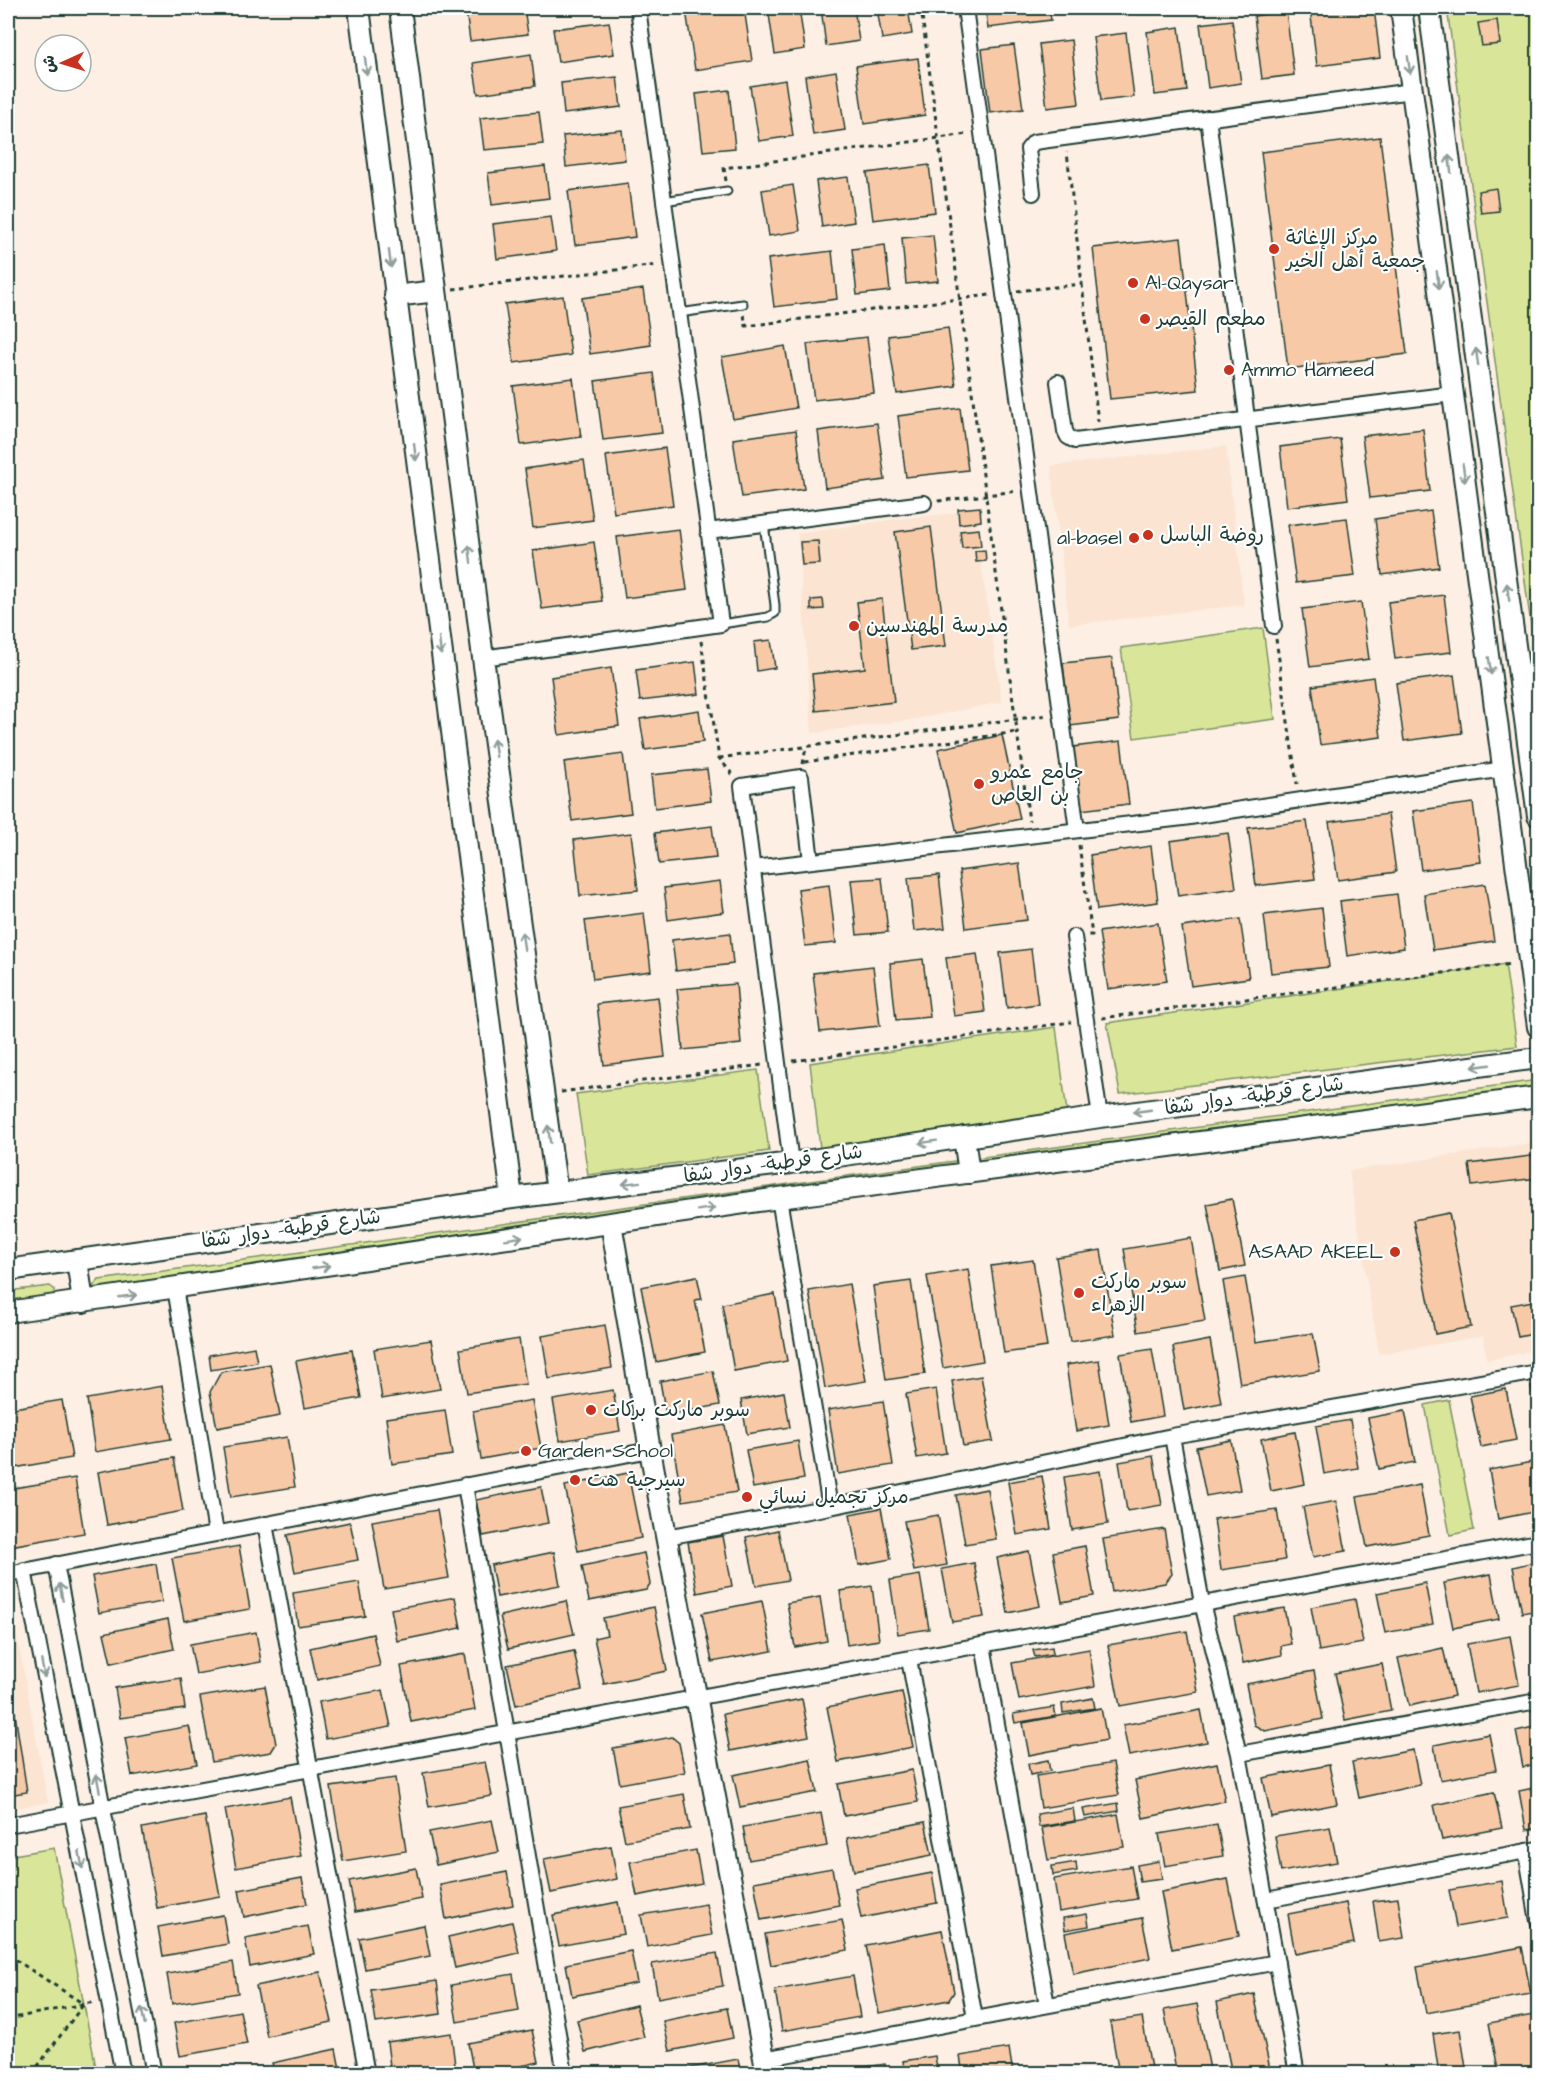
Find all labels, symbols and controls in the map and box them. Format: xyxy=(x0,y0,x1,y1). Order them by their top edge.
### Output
north arrow xyxy=(33,33,93,93)
text: ش xyxy=(37,54,61,74)
one-way arrow xyxy=(361,55,372,75)
one-way arrow xyxy=(1403,55,1414,75)
one-way arrow xyxy=(1445,154,1456,174)
place label: مركز الإغاثة جمعية أهل الخير xyxy=(1284,224,1425,275)
marker: مركز الإغاثة جمعية أهل الخير xyxy=(1267,242,1281,256)
one-way arrow xyxy=(385,249,396,269)
place label: Al-Qaysar xyxy=(1145,269,1234,298)
one-way arrow xyxy=(1432,269,1443,289)
marker: Al-Qaysar xyxy=(1126,276,1140,290)
place label: مطعم القيصر xyxy=(1155,305,1266,333)
marker: مطعم القيصر xyxy=(1138,312,1152,326)
one-way arrow xyxy=(1471,348,1482,368)
place label: Ammo Hameed xyxy=(1241,356,1374,384)
marker: Ammo Hameed xyxy=(1222,363,1236,377)
one-way arrow xyxy=(410,442,421,462)
one-way arrow xyxy=(1458,462,1469,482)
place label: روضة الباسل xyxy=(1160,521,1264,549)
place label: al-basel xyxy=(1057,524,1122,552)
marker: روضة الباسل xyxy=(1141,528,1155,542)
marker: al-basel xyxy=(1127,531,1141,545)
one-way arrow xyxy=(464,545,475,565)
one-way arrow xyxy=(1503,583,1514,602)
place label: مدرسة المهندسين xyxy=(866,612,1008,640)
marker: مدرسة المهندسين xyxy=(847,619,861,633)
one-way arrow xyxy=(435,635,446,655)
one-way arrow xyxy=(1484,656,1495,675)
one-way arrow xyxy=(490,738,501,758)
place label: جامع عمرو بن العاص xyxy=(989,758,1084,809)
marker: جامع عمرو بن العاص xyxy=(972,777,986,791)
one-way arrow xyxy=(517,931,528,951)
one-way arrow xyxy=(1471,1061,1491,1072)
street label: شارع قرطبة- دوار شفا xyxy=(1163,1070,1345,1122)
one-way arrow xyxy=(1132,1106,1152,1117)
one-way arrow xyxy=(544,1124,555,1144)
one-way arrow xyxy=(918,1137,938,1148)
street label: شارع قرطبة- دوار شفا xyxy=(682,1138,864,1190)
one-way arrow xyxy=(621,1178,641,1189)
street label: شارع قرطبة- دوار شفا xyxy=(200,1203,382,1255)
one-way arrow xyxy=(696,1203,716,1214)
one-way arrow xyxy=(503,1232,523,1243)
place label: ASAAD AKEEL xyxy=(1248,1238,1383,1266)
marker: ASAAD AKEEL xyxy=(1388,1245,1402,1259)
one-way arrow xyxy=(310,1261,330,1272)
place label: سوبر ماركت الزهراء xyxy=(1091,1268,1187,1319)
marker: سوبر ماركت الزهراء xyxy=(1072,1286,1086,1300)
one-way arrow xyxy=(117,1290,137,1301)
place label: سوبر ماركت بركات xyxy=(603,1396,750,1424)
marker: سوبر ماركت بركات xyxy=(584,1403,598,1417)
place label: Garden School xyxy=(538,1437,673,1465)
marker: Garden School xyxy=(519,1444,533,1458)
place label: سيرجية هت xyxy=(587,1466,686,1494)
marker: سيرجية هت xyxy=(568,1473,582,1487)
place label: مركز تجميل نسائي xyxy=(759,1483,909,1514)
marker: مركز تجميل نسائي xyxy=(740,1490,754,1504)
one-way arrow xyxy=(56,1582,67,1602)
one-way arrow xyxy=(38,1659,49,1678)
one-way arrow xyxy=(92,1774,103,1794)
one-way arrow xyxy=(75,1851,87,1870)
one-way arrow xyxy=(137,2007,148,2026)

